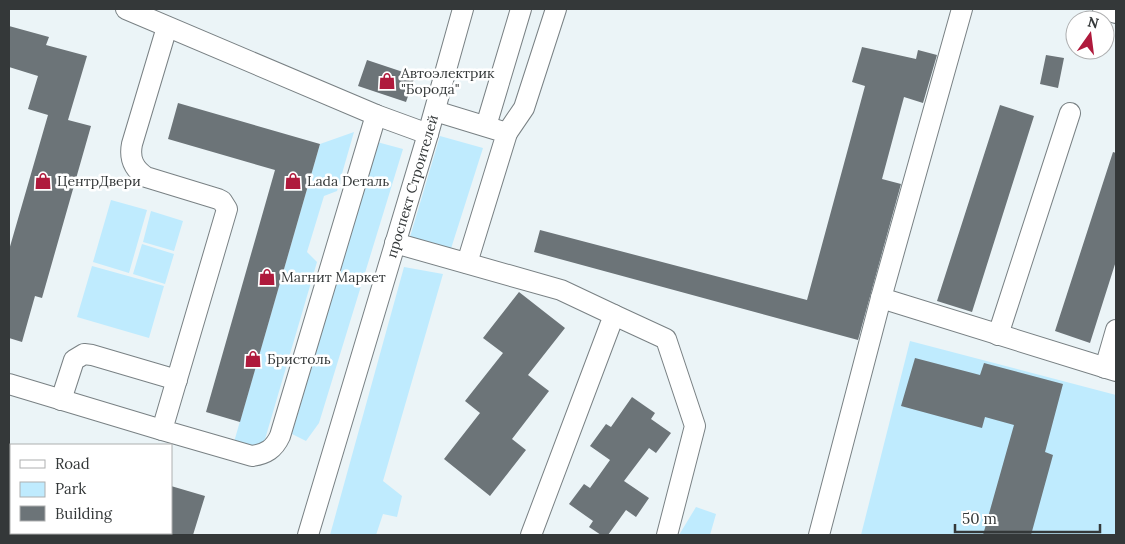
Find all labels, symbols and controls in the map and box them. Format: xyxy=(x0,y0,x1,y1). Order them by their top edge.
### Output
north arrow xyxy=(1065,10,1115,60)
text: N xyxy=(1086,12,1101,32)
place label: Автоэлектрик "Борода" xyxy=(400,64,495,98)
shop icon: Автоэлектрик "Борода" xyxy=(377,71,397,91)
street label: проспект Строителей xyxy=(382,113,442,260)
shop icon: ЦентрДвери xyxy=(33,171,53,191)
shop icon: Lada Dеталь xyxy=(283,171,303,191)
place label: ЦентрДвери xyxy=(57,172,141,190)
place label: Lada Dеталь xyxy=(307,172,389,190)
shop icon: Магнит Маркет xyxy=(257,267,277,287)
place label: Магнит Маркет xyxy=(281,268,386,286)
shop icon: Бристоль xyxy=(243,349,263,369)
place label: Бристоль xyxy=(267,350,331,368)
legend xyxy=(10,444,172,534)
text: Road xyxy=(55,454,90,473)
text: Park xyxy=(55,479,86,498)
scale bar xyxy=(955,502,1100,534)
text: Building xyxy=(55,504,113,523)
text: 50 m xyxy=(962,509,997,528)

